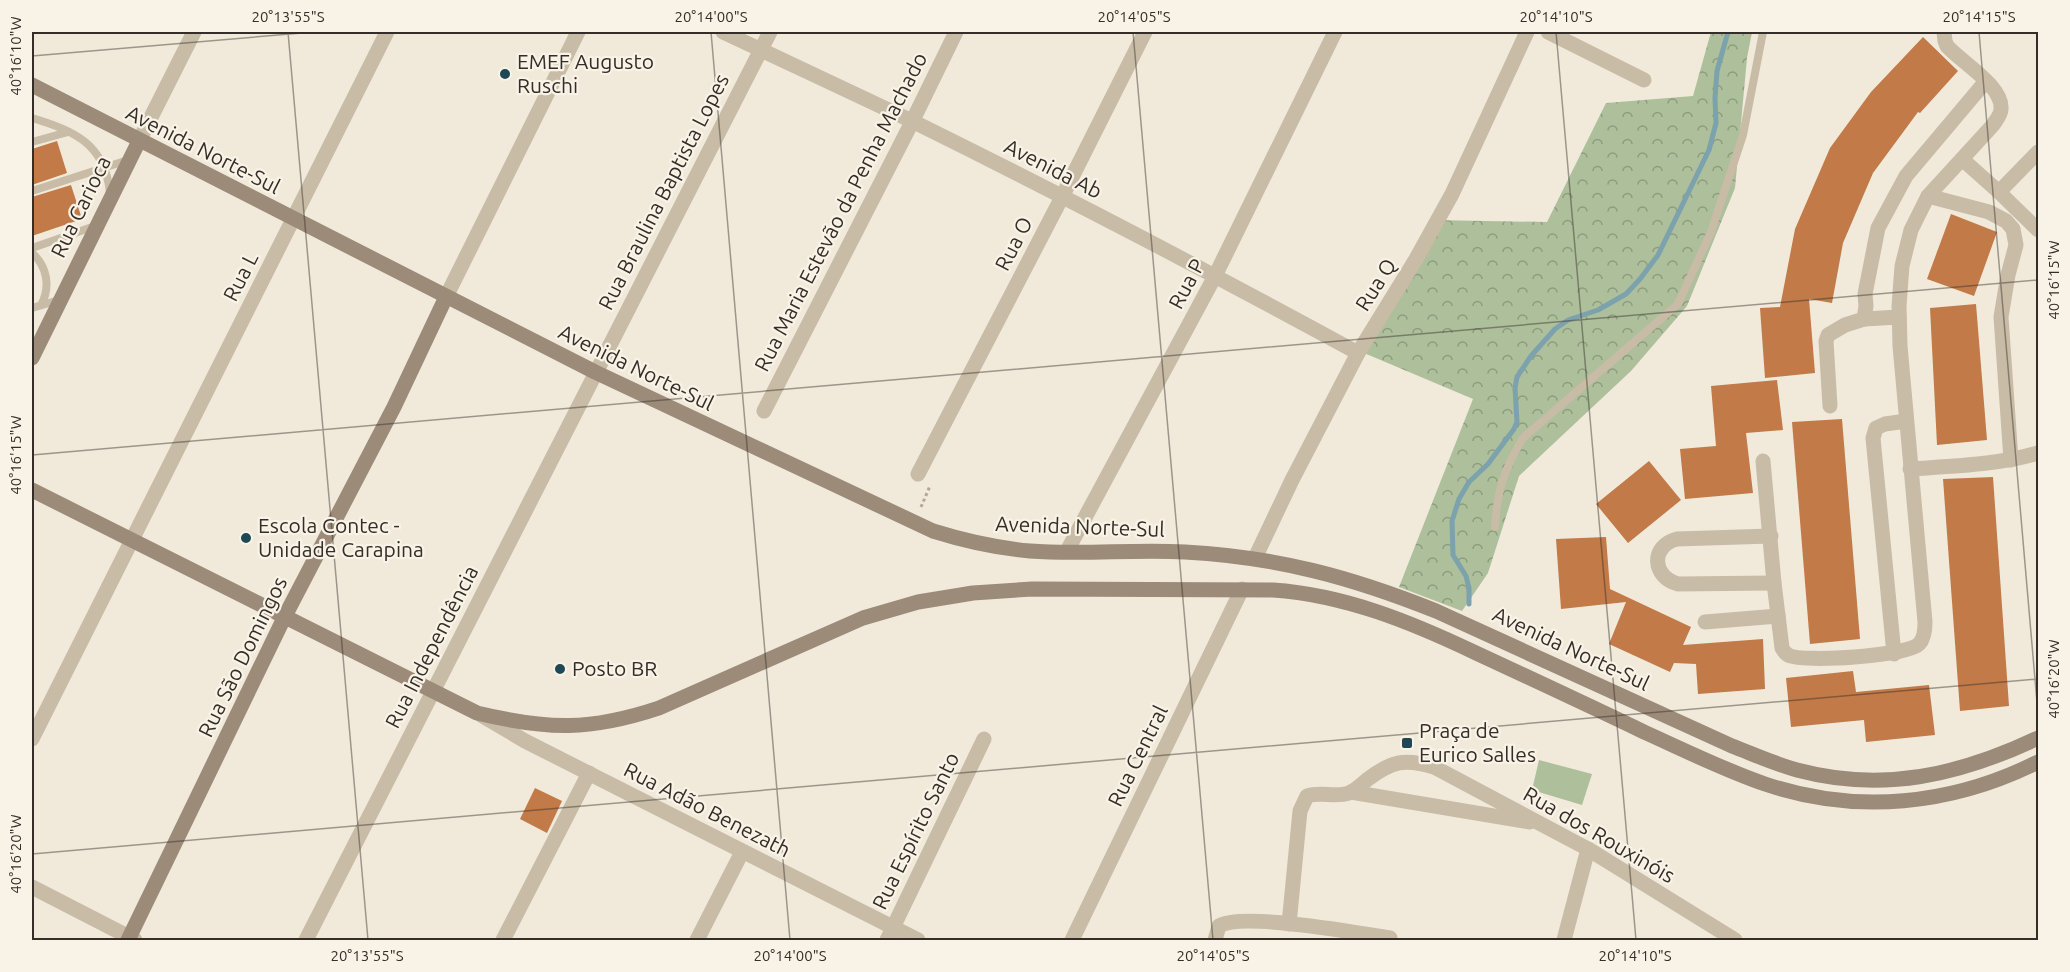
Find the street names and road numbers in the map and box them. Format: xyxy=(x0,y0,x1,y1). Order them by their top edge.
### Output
street label: Rua Maria Estevão da Penha Machado xyxy=(749,48,931,375)
street label: Rua Braulina Baptista Lopes xyxy=(593,70,733,314)
street label: Avenida Norte-Sul xyxy=(122,100,285,198)
street label: Avenida Ab xyxy=(1001,133,1106,203)
street label: Rua Carioca xyxy=(45,152,115,261)
street label: Rua O xyxy=(989,213,1037,274)
street label: Rua L xyxy=(218,248,263,305)
street label: Rua P xyxy=(1163,254,1209,313)
street label: Rua Q xyxy=(1350,254,1400,315)
street label: Avenida Norte-Sul xyxy=(555,319,718,415)
street label: Avenida Norte-Sul xyxy=(995,511,1165,541)
street label: Rua Independência xyxy=(380,561,483,732)
street label: Rua São Domingos xyxy=(193,572,291,741)
street label: Avenida Norte-Sul xyxy=(1489,601,1653,695)
street label: Rua Central xyxy=(1102,701,1172,810)
street label: Rua Espírito Santo xyxy=(867,748,964,913)
street label: Rua Adão Benezath xyxy=(620,757,795,861)
street label: Rua dos Rouxinóis xyxy=(1520,781,1679,887)

